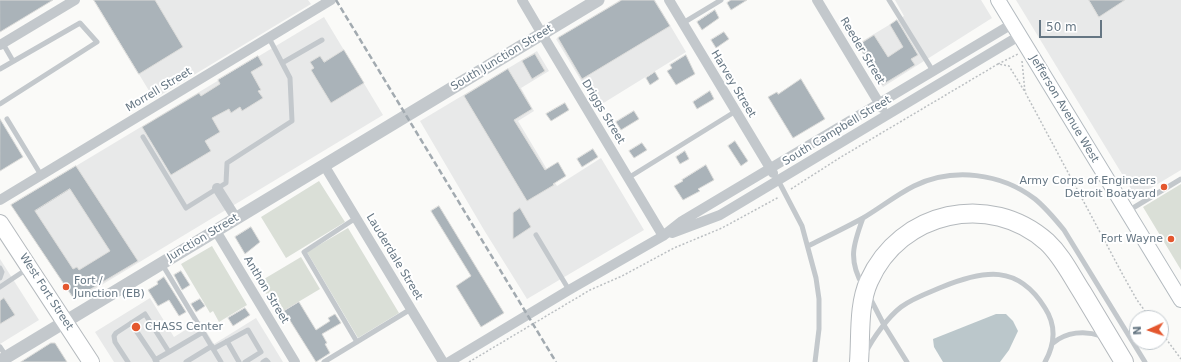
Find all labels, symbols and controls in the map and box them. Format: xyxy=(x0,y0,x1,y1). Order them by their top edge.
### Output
scale bar xyxy=(1041,12,1104,38)
street label: Reeder Street xyxy=(837,15,887,87)
text: 50 m xyxy=(1046,20,1077,34)
street label: South Junction Street xyxy=(449,22,555,94)
street label: Harvey Street xyxy=(708,48,758,120)
street label: Jefferson Avenue West xyxy=(1027,53,1101,165)
street label: Morrell Street xyxy=(124,65,194,115)
street label: Driggs Street xyxy=(579,77,627,147)
street label: South Campbell Street xyxy=(780,93,894,169)
place label: Army Corps of Engineers Detroit Boatyard xyxy=(1019,174,1156,200)
marker: Army Corps of Engineers Detroit Boatyard xyxy=(1159,182,1169,192)
street label: Junction Street xyxy=(165,211,241,265)
street label: Lauderdale Street xyxy=(363,211,425,303)
place label: Fort Wayne xyxy=(1101,232,1163,246)
marker: Fort Wayne xyxy=(1166,234,1176,244)
street label: West Fort Street xyxy=(16,251,76,333)
street label: Anthon Street xyxy=(241,254,291,326)
place label: Fort / Junction (EB) xyxy=(74,274,145,300)
marker: Fort / Junction (EB) xyxy=(61,282,71,292)
north arrow xyxy=(1129,310,1169,350)
place label: CHASS Center xyxy=(145,320,223,334)
marker: CHASS Center xyxy=(130,321,142,333)
text: N xyxy=(1131,326,1144,336)

